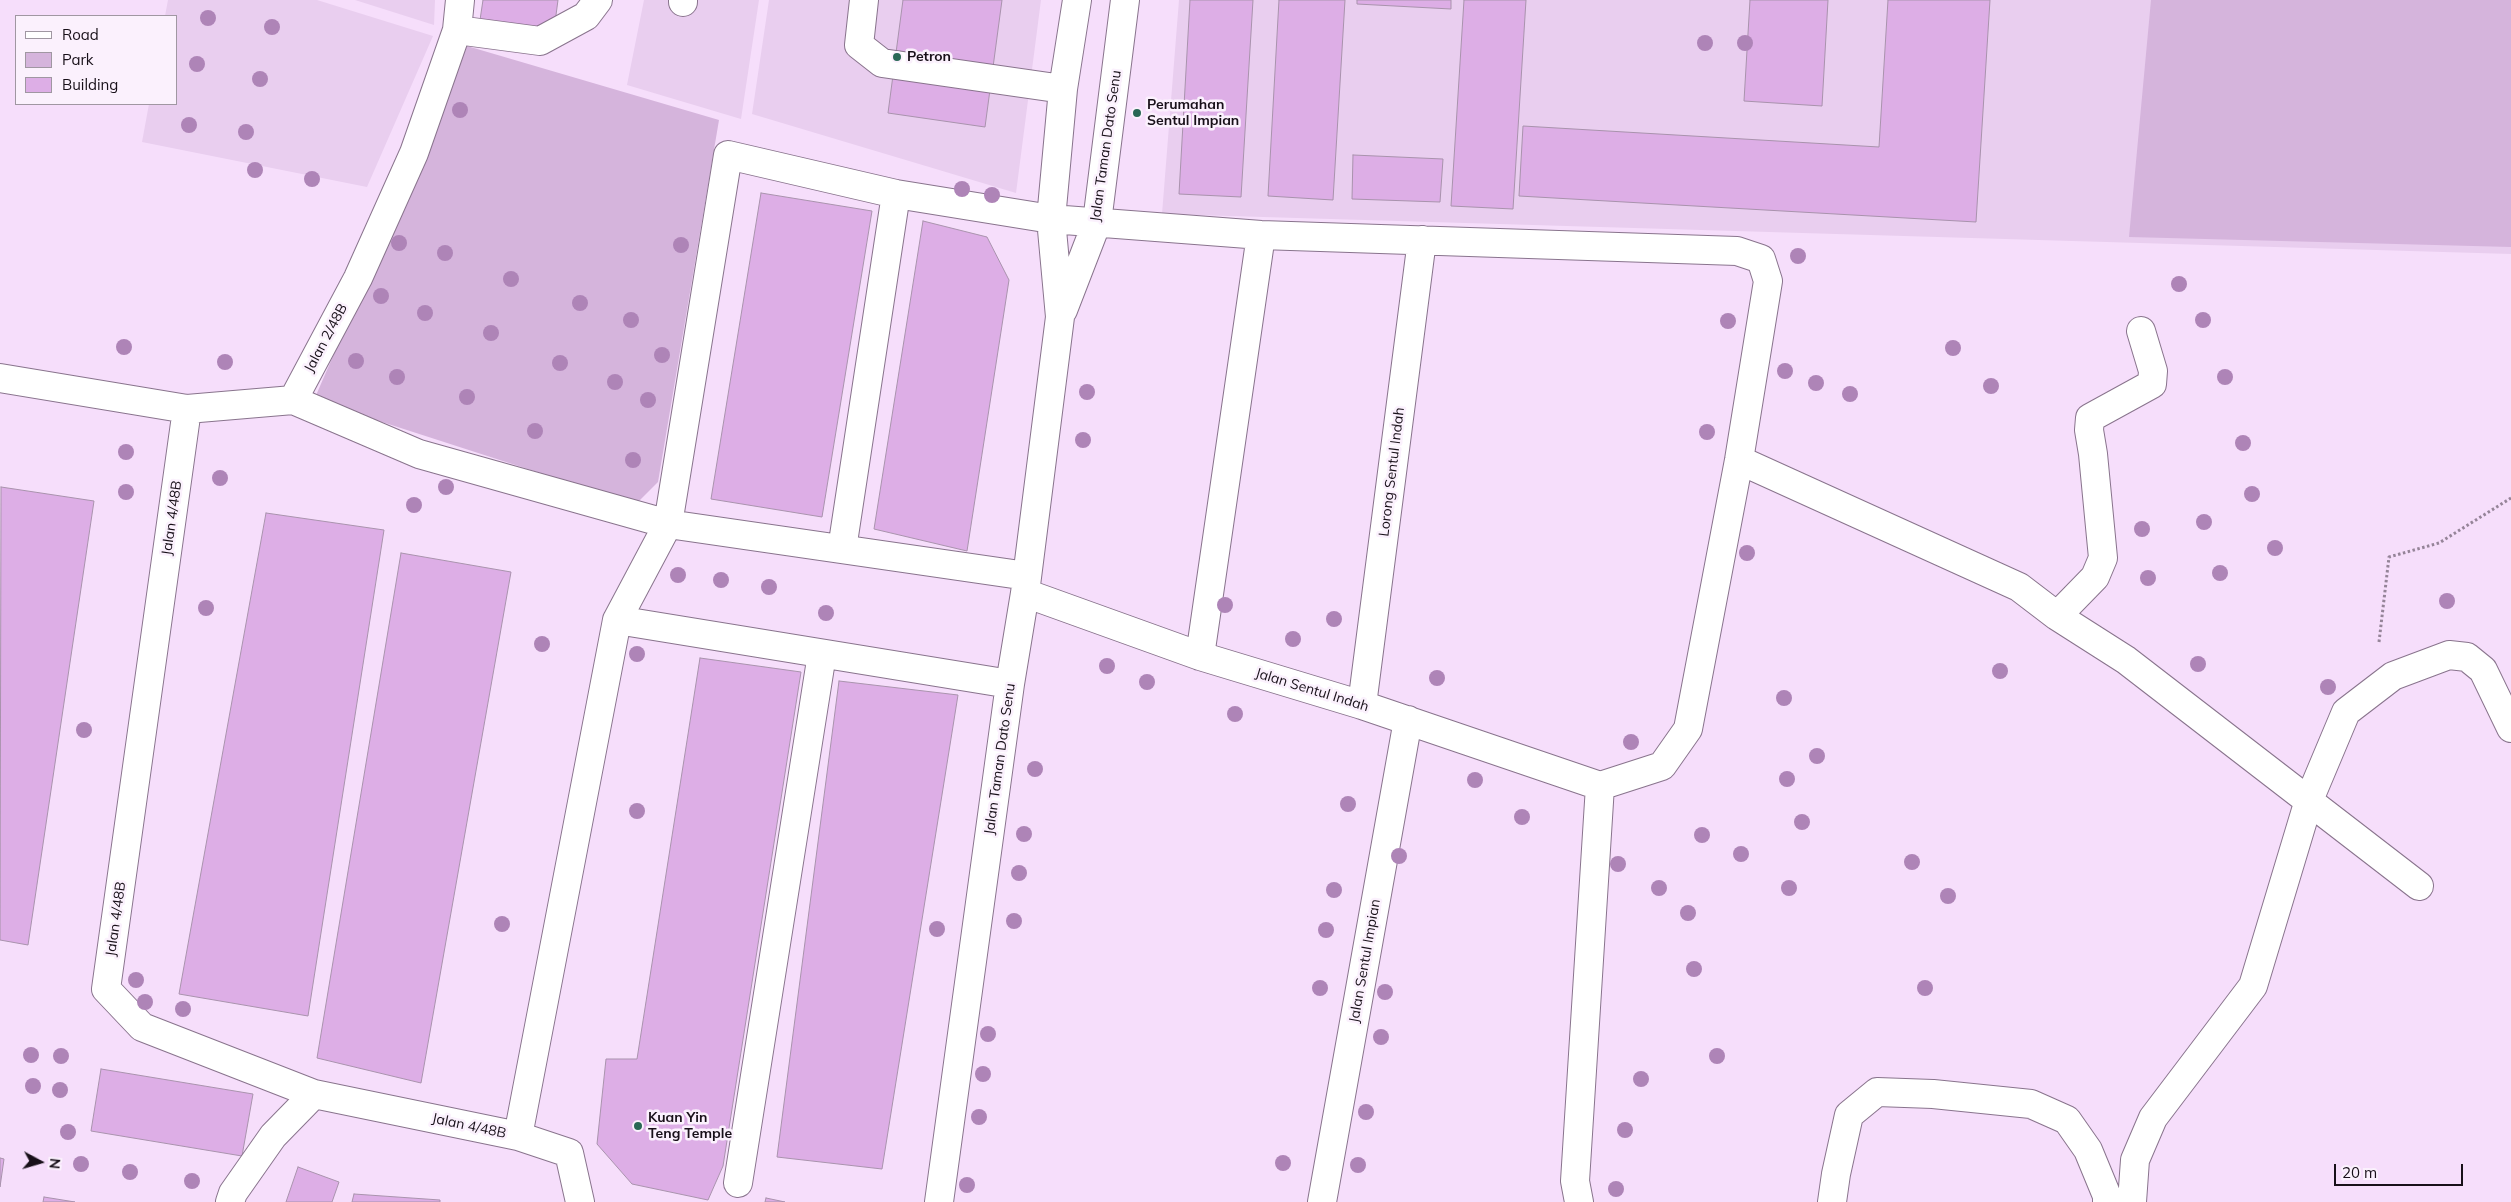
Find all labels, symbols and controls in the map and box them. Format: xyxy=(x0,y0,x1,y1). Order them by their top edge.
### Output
legend xyxy=(15,15,178,105)
text: Road xyxy=(62,25,99,44)
place label: Petron xyxy=(907,49,951,65)
text: Park xyxy=(62,50,94,69)
marker: Petron xyxy=(891,51,903,63)
street label: Jalan Taman Dato Senu xyxy=(1087,69,1125,223)
text: Building xyxy=(62,75,118,94)
place label: Perumahan Sentul Impian xyxy=(1147,97,1239,130)
marker: Perumahan Sentul Impian xyxy=(1131,107,1143,119)
street label: Jalan 2/48B xyxy=(301,301,351,375)
street label: Lorong Sentul Indah xyxy=(1376,406,1408,538)
street label: Jalan 4/48B xyxy=(158,480,186,556)
street label: Jalan Sentul Indah xyxy=(1253,665,1371,715)
street label: Jalan Taman Dato Senu xyxy=(981,682,1019,836)
street label: Jalan 4/48B xyxy=(102,881,130,957)
street label: Jalan Sentul Impian xyxy=(1346,898,1384,1024)
street label: Jalan 4/48B xyxy=(430,1110,508,1142)
place label: Kuan Yin Teng Temple xyxy=(648,1110,732,1142)
marker: Kuan Yin Teng Temple xyxy=(632,1120,644,1132)
north arrow xyxy=(15,1137,65,1187)
scale bar xyxy=(2336,1154,2465,1186)
text: N xyxy=(45,1157,64,1170)
text: 20 m xyxy=(2342,1163,2377,1182)

